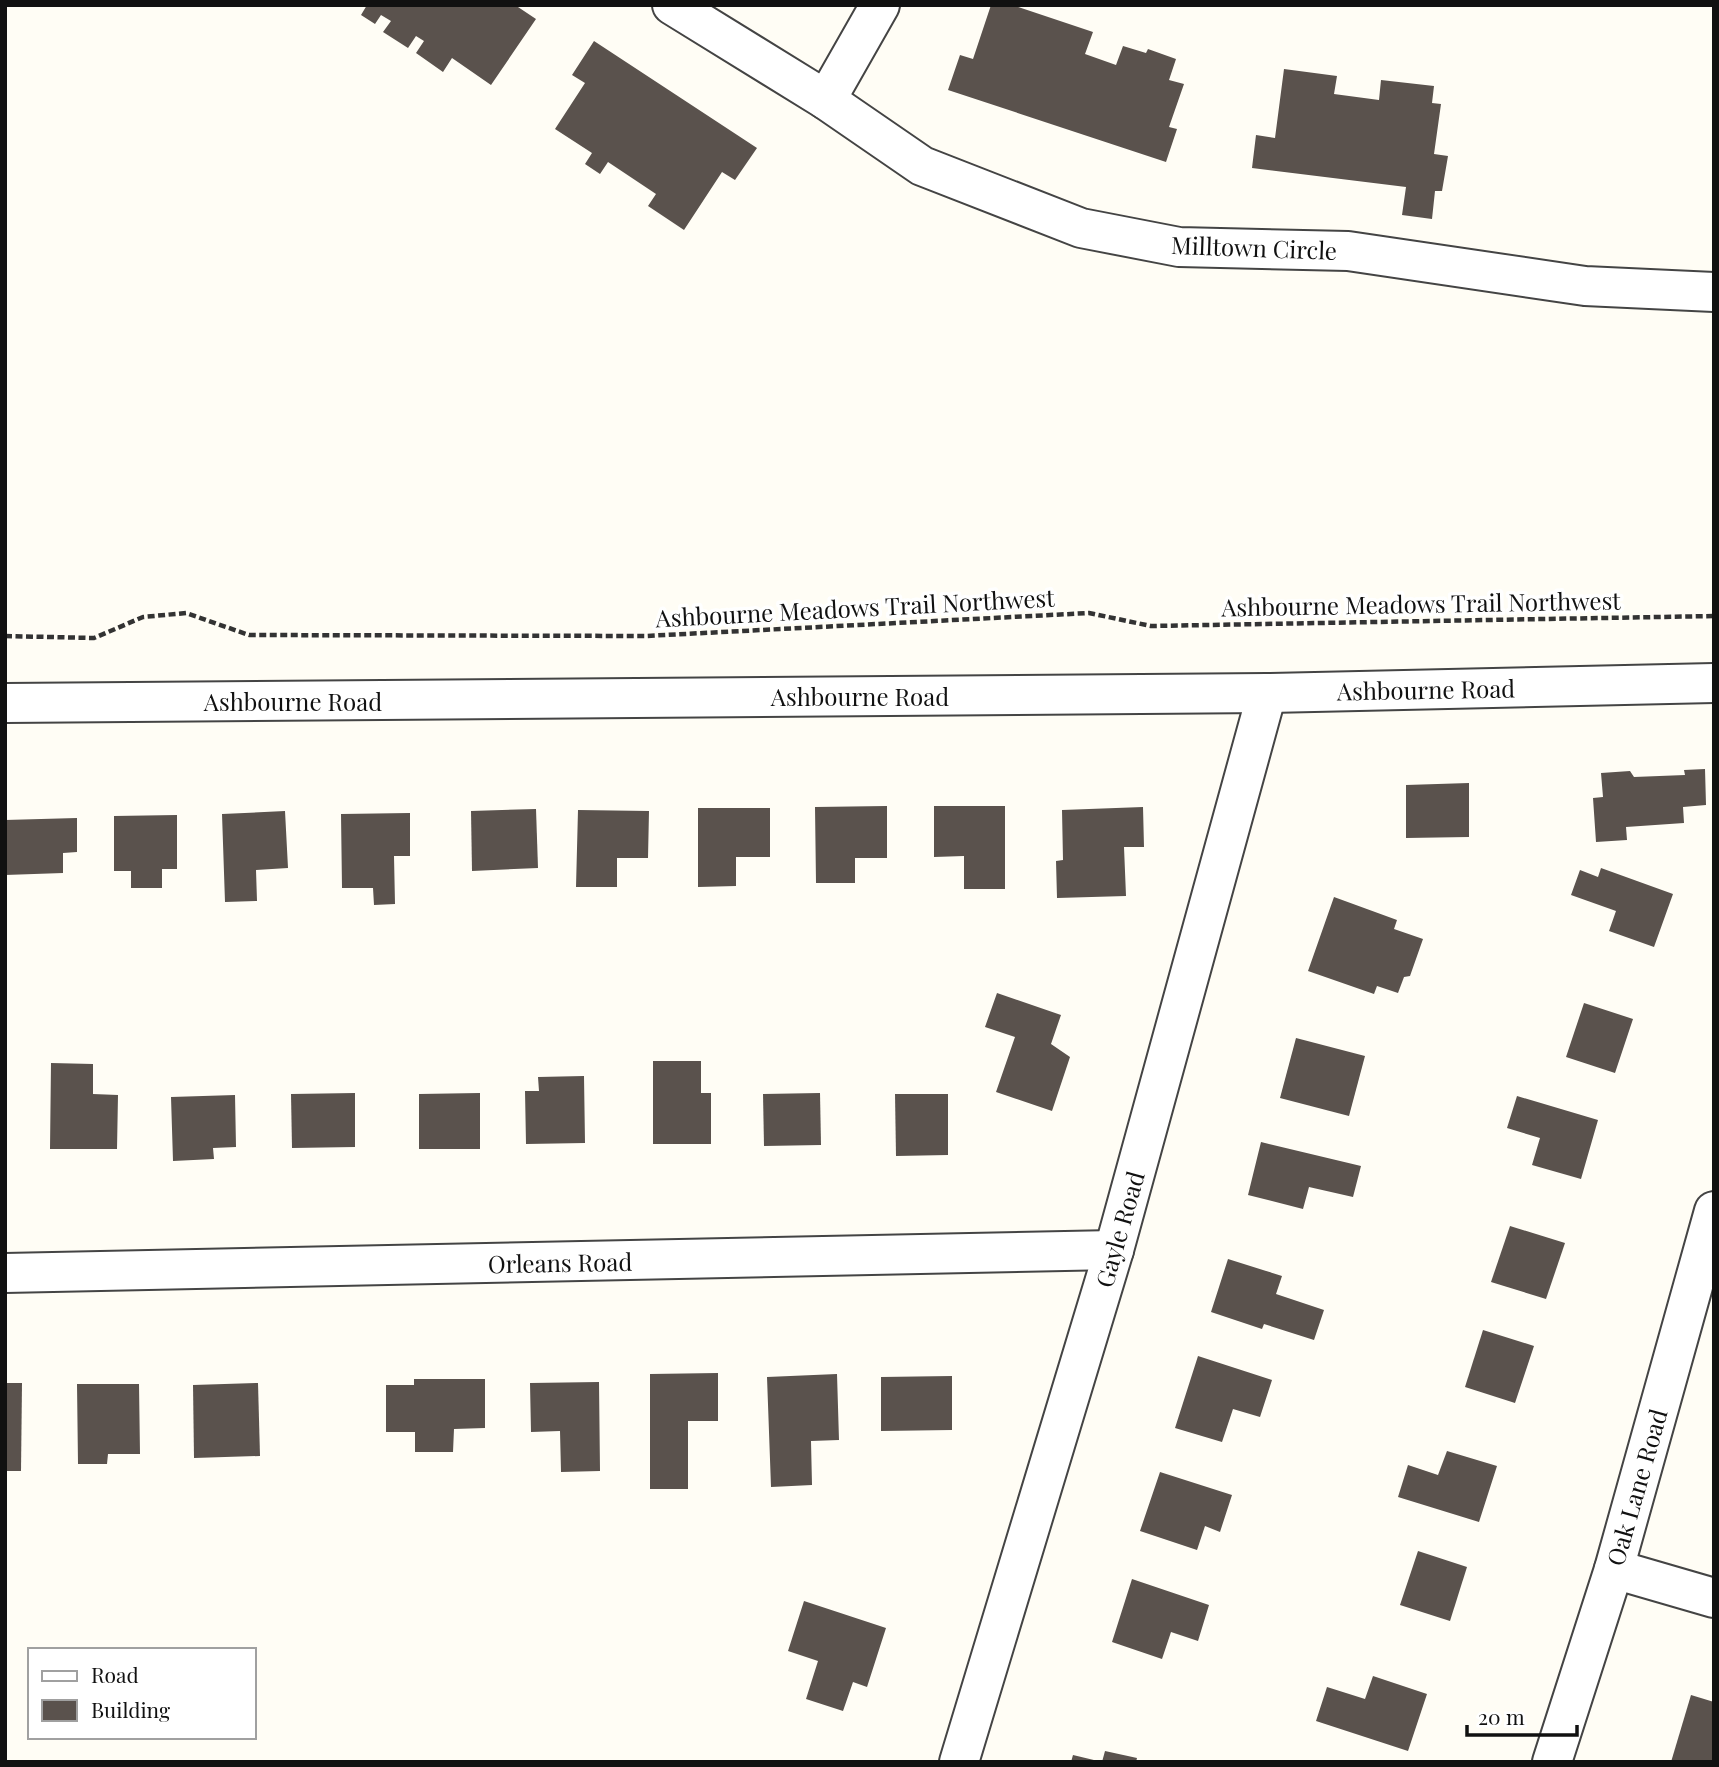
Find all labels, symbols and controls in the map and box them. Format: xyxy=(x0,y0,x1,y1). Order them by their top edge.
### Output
street label: Milltown Circle xyxy=(1170,228,1338,266)
street label: Ashbourne Meadows Trail Northwest xyxy=(654,581,1056,633)
street label: Ashbourne Meadows Trail Northwest xyxy=(1220,584,1621,623)
street label: Ashbourne Road xyxy=(1336,671,1515,707)
street label: Ashbourne Road xyxy=(770,680,949,712)
street label: Ashbourne Road xyxy=(203,685,382,717)
street label: Gayle Road xyxy=(1087,1167,1151,1291)
street label: Orleans Road xyxy=(488,1245,632,1279)
street label: Oak Lane Road xyxy=(1598,1405,1674,1569)
legend xyxy=(28,1648,256,1739)
text: Road xyxy=(91,1660,139,1688)
scale bar xyxy=(1467,1694,1577,1738)
text: Building xyxy=(91,1695,170,1723)
text: 20 m xyxy=(1478,1702,1525,1730)

